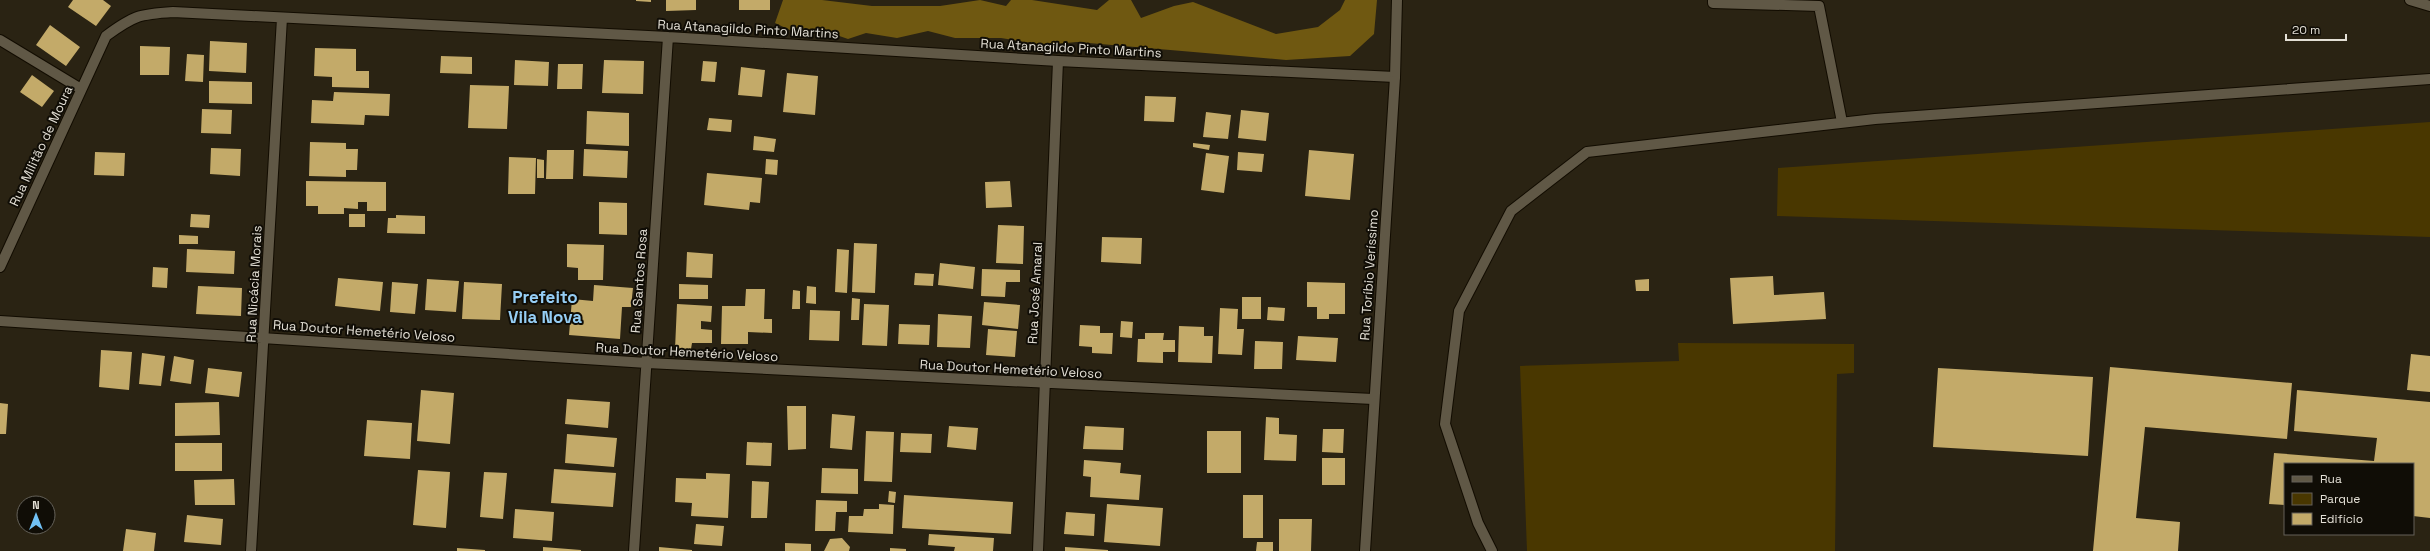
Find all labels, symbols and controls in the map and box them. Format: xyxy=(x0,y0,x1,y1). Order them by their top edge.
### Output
street label: Rua Atanagildo Pinto Martins xyxy=(657,16,839,42)
scale bar xyxy=(2286,16,2346,42)
text: 20 m xyxy=(2292,22,2320,38)
street label: Rua Atanagildo Pinto Martins xyxy=(980,35,1162,61)
street label: Rua Militão de Moura xyxy=(6,82,77,209)
street label: Rua Toríbio Veríssimo xyxy=(1356,209,1382,341)
street label: Rua Nicácia Morais xyxy=(242,225,266,343)
street label: Rua Santos Rosa xyxy=(627,228,651,334)
street label: Rua José Amaral xyxy=(1024,241,1046,345)
district label: Prefeito Vila Nova xyxy=(508,286,582,328)
street label: Rua Doutor Hemetério Veloso xyxy=(272,316,456,346)
street label: Rua Doutor Hemetério Veloso xyxy=(595,339,779,365)
street label: Rua Doutor Hemetério Veloso xyxy=(919,356,1103,382)
legend xyxy=(2284,463,2414,535)
text: Rua xyxy=(2320,471,2342,487)
text: Parque xyxy=(2320,491,2360,507)
north arrow xyxy=(16,495,56,535)
text: N xyxy=(32,498,40,512)
text: Edifício xyxy=(2320,511,2363,527)

